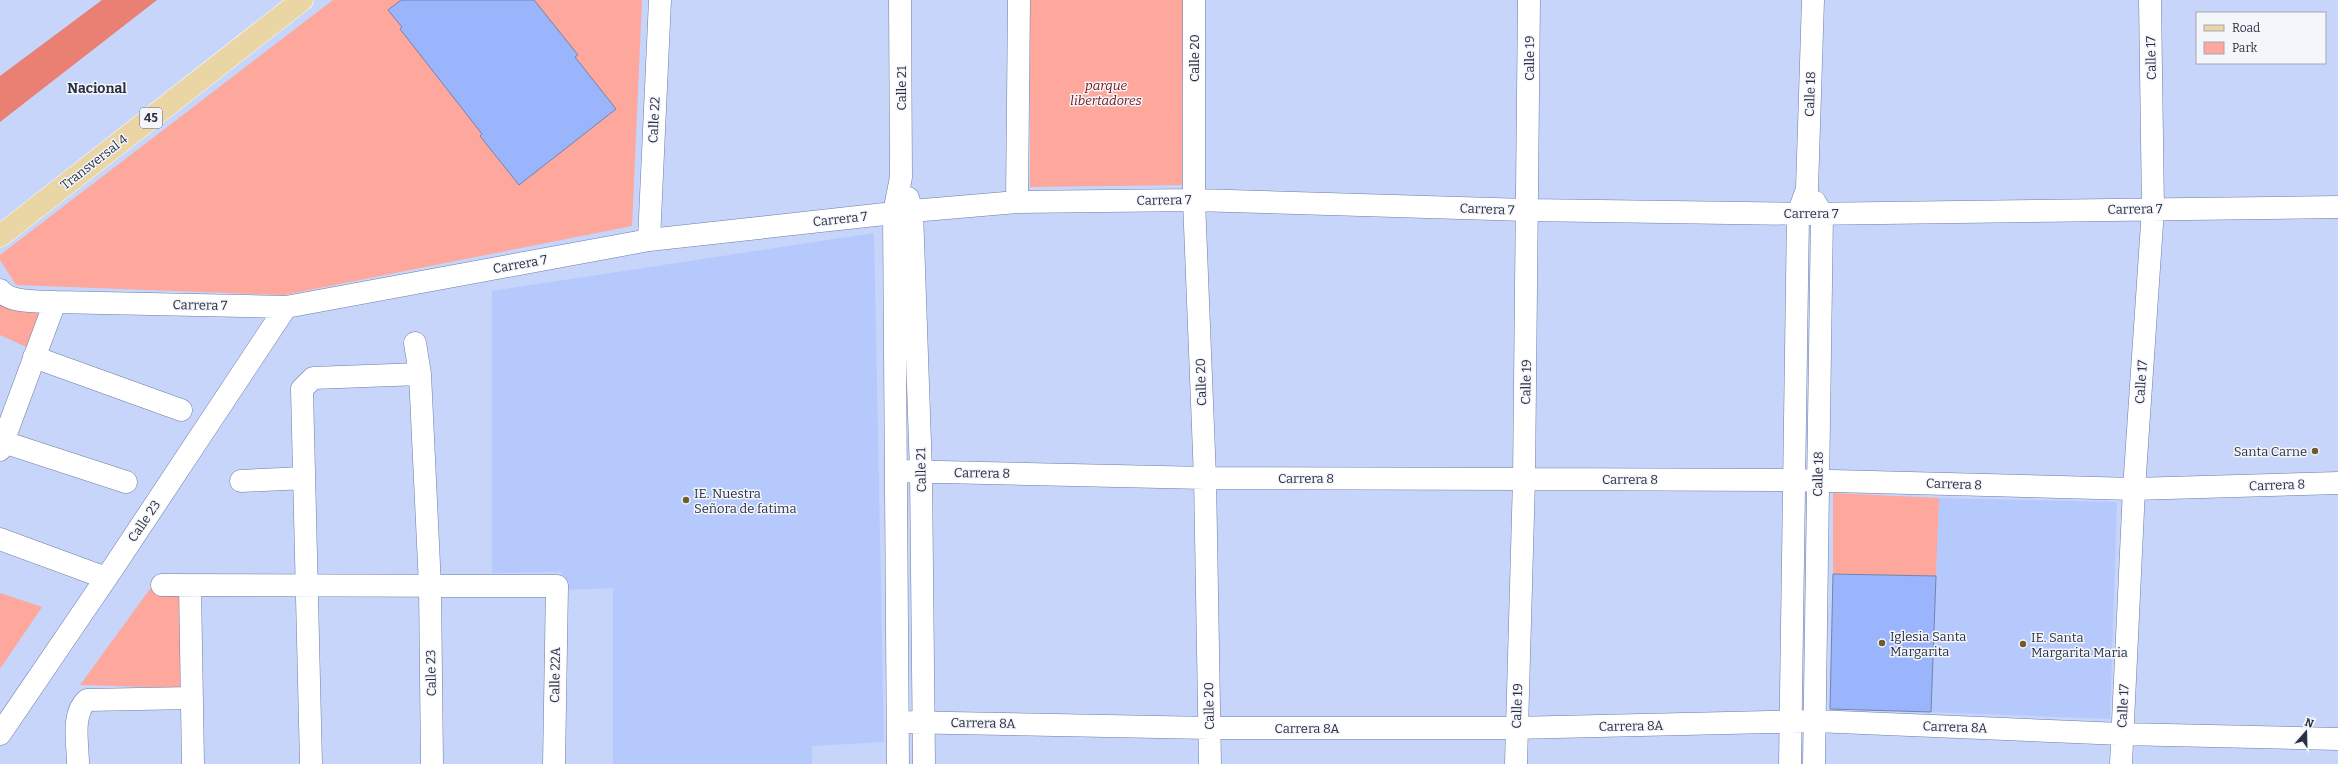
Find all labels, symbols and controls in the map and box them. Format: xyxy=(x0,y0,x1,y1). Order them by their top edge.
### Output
legend xyxy=(2196,12,2326,64)
text: Road xyxy=(2232,21,2260,35)
street label: Calle 20 xyxy=(1187,34,1202,82)
street label: Calle 19 xyxy=(1522,35,1537,81)
street label: Calle 17 xyxy=(2143,35,2159,80)
text: Park xyxy=(2232,41,2258,55)
street label: Calle 21 xyxy=(894,65,909,110)
street label: Calle 18 xyxy=(1802,71,1818,117)
park label: parque libertadores xyxy=(1070,78,1142,108)
district label: Nacional xyxy=(67,80,127,97)
street label: Calle 22 xyxy=(645,96,663,144)
road number: 45 xyxy=(140,108,162,128)
street label: Transversal 4 xyxy=(58,131,131,193)
street label: Carrera 7 xyxy=(1136,192,1192,208)
street label: Carrera 7 xyxy=(1459,201,1515,217)
street label: Carrera 7 xyxy=(2107,201,2163,217)
street label: Carrera 7 xyxy=(1784,206,1839,221)
street label: Carrera 7 xyxy=(812,209,869,229)
street label: Carrera 7 xyxy=(492,252,549,276)
street label: Carrera 7 xyxy=(172,297,228,313)
street label: Calle 20 xyxy=(1193,358,1209,406)
street label: Calle 19 xyxy=(1518,359,1534,405)
street label: Calle 17 xyxy=(2132,359,2150,405)
place label: Santa Carne xyxy=(2234,444,2307,459)
marker: Santa Carne xyxy=(2310,446,2320,456)
street label: Calle 21 xyxy=(913,447,929,493)
street label: Calle 18 xyxy=(1810,451,1826,497)
street label: Carrera 8 xyxy=(954,465,1010,481)
street label: Carrera 8 xyxy=(1278,471,1334,486)
street label: Carrera 8 xyxy=(1602,472,1658,487)
street label: Carrera 8 xyxy=(1926,476,1982,492)
street label: Carrera 8 xyxy=(2249,477,2305,493)
place label: IE. Nuestra Señora de fatima xyxy=(694,486,797,516)
marker: IE. Nuestra Señora de fatima xyxy=(681,495,691,505)
street label: Calle 23 xyxy=(125,497,163,545)
place label: Iglesia Santa Margarita xyxy=(1890,629,1966,659)
place label: IE. Santa Margarita Maria xyxy=(2031,630,2128,660)
marker: Iglesia Santa Margarita xyxy=(1877,638,1887,648)
marker: IE. Santa Margarita Maria xyxy=(2018,639,2028,649)
street label: Calle 22A xyxy=(547,646,563,703)
street label: Calle 23 xyxy=(423,649,439,697)
street label: Calle 20 xyxy=(1201,682,1217,730)
street label: Calle 19 xyxy=(1509,683,1525,729)
street label: Calle 17 xyxy=(2114,683,2132,728)
north arrow xyxy=(2286,712,2326,752)
street label: Carrera 8A xyxy=(950,715,1016,731)
text: N xyxy=(2303,716,2316,731)
street label: Carrera 8A xyxy=(1598,718,1664,734)
street label: Carrera 8A xyxy=(1922,718,1988,736)
street label: Carrera 8A xyxy=(1275,721,1340,736)

